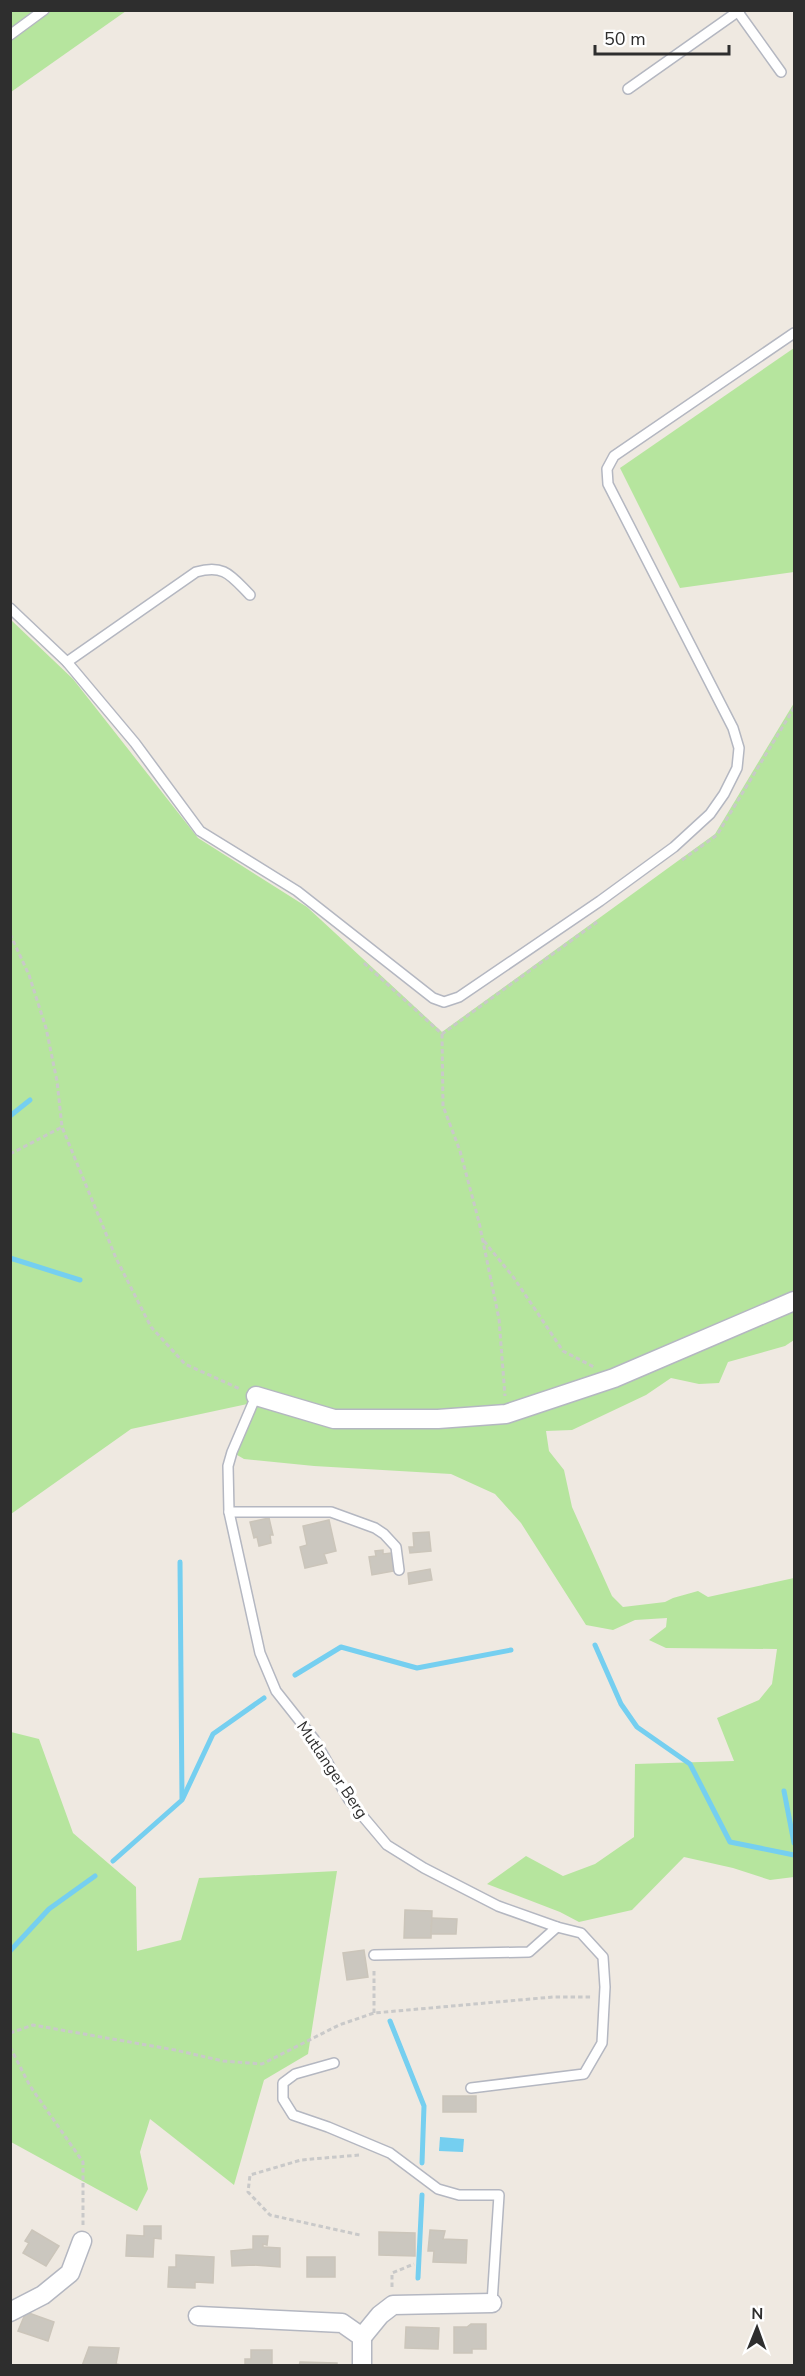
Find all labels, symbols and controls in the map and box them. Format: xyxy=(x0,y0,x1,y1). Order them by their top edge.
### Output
scale bar xyxy=(595,18,728,56)
text: 50 m xyxy=(604,27,646,51)
street label: Mutlanger Berg xyxy=(291,1717,373,1823)
north arrow xyxy=(727,2298,787,2358)
text: N xyxy=(751,2303,763,2325)

